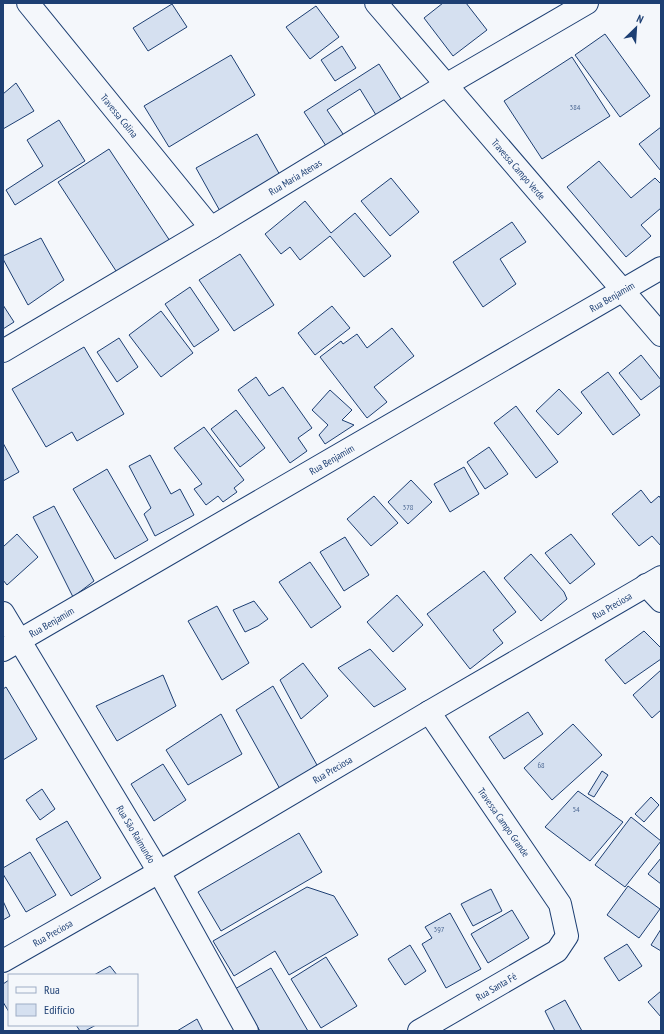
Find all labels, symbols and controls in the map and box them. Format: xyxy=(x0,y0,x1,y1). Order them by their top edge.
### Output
north arrow xyxy=(616,8,656,48)
text: N xyxy=(635,11,646,27)
street label: Travessa Colina xyxy=(97,91,141,140)
house number: 384 xyxy=(570,102,581,112)
street label: Travessa Campo Verde xyxy=(488,136,548,203)
street label: Rua Maria Atenas xyxy=(266,156,325,198)
street label: Rua Benjamim xyxy=(587,279,637,315)
street label: Rua Benjamim xyxy=(307,441,357,478)
house number: 378 xyxy=(403,502,414,512)
street label: Rua Preciosa xyxy=(590,589,634,623)
street label: Rua Benjamim xyxy=(27,604,77,640)
street label: Rua Preciosa xyxy=(310,753,355,787)
house number: 68 xyxy=(537,760,545,770)
street label: Travessa Campo Grande xyxy=(475,785,532,859)
street label: Rua São Raimundo xyxy=(113,803,158,865)
house number: 54 xyxy=(572,804,580,814)
street label: Rua Preciosa xyxy=(31,917,75,950)
house number: 397 xyxy=(434,924,445,934)
street label: Rua Santa Fé xyxy=(473,970,519,1004)
legend xyxy=(8,974,138,1026)
text: Rua xyxy=(44,982,60,997)
text: Edifício xyxy=(44,1002,75,1017)

